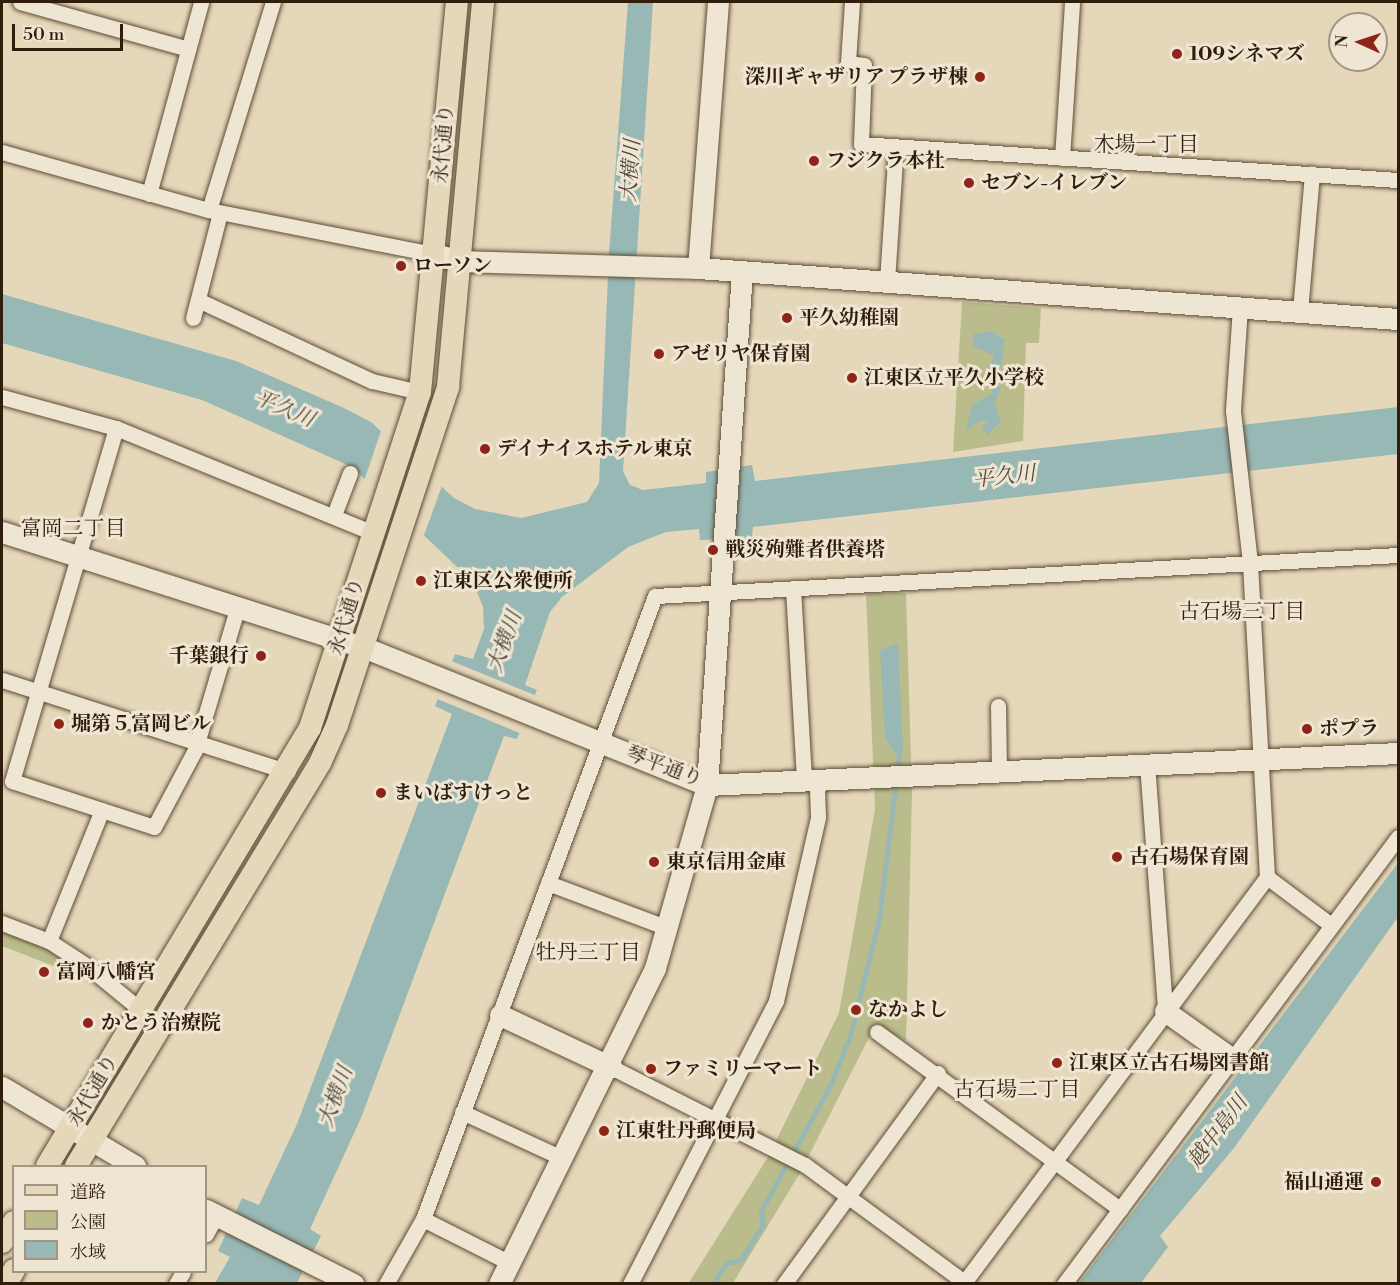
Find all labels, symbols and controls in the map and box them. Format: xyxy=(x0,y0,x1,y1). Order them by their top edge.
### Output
scale bar xyxy=(15,12,126,50)
north arrow xyxy=(1328,12,1388,72)
text: 50 m xyxy=(23,23,64,46)
text: N xyxy=(1332,34,1352,48)
place label: 109シネマズ xyxy=(1189,42,1305,66)
marker: 109シネマズ xyxy=(1170,47,1184,61)
place label: 深川ギャザリア プラザ棟 xyxy=(745,65,968,89)
marker: 深川ギャザリア プラザ棟 xyxy=(973,70,987,84)
street label: 永代通り xyxy=(429,103,459,185)
district label: 木場一丁目 xyxy=(1094,132,1198,158)
water label: 大横川 xyxy=(616,139,646,203)
place label: フジクラ本社 xyxy=(826,149,946,173)
marker: フジクラ本社 xyxy=(807,154,821,168)
place label: セブン-イレブン xyxy=(981,171,1129,195)
marker: セブン-イレブン xyxy=(962,176,976,190)
place label: ローソン xyxy=(413,254,493,278)
marker: ローソン xyxy=(394,259,408,273)
place label: 平久幼稚園 xyxy=(799,306,899,330)
marker: 平久幼稚園 xyxy=(780,311,794,325)
place label: アゼリヤ保育園 xyxy=(671,342,811,366)
marker: アゼリヤ保育園 xyxy=(652,347,666,361)
place label: 江東区立平久小学校 xyxy=(864,366,1044,390)
marker: 江東区立平久小学校 xyxy=(845,371,859,385)
water label: 平久川 xyxy=(250,385,318,433)
place label: デイナイスホテル東京 xyxy=(497,437,697,461)
marker: デイナイスホテル東京 xyxy=(478,442,492,456)
water label: 平久川 xyxy=(971,461,1037,493)
district label: 富岡二丁目 xyxy=(21,516,125,542)
place label: 戦災殉難者供養塔 xyxy=(725,538,885,562)
marker: 戦災殉難者供養塔 xyxy=(706,543,720,557)
place label: 江東区公衆便所 xyxy=(433,569,573,593)
marker: 江東区公衆便所 xyxy=(414,574,428,588)
street label: 永代通り xyxy=(324,575,370,659)
district label: 古石場三丁目 xyxy=(1179,599,1305,625)
water label: 大横川 xyxy=(482,608,528,676)
place label: 千葉銀行 xyxy=(169,644,249,668)
marker: 千葉銀行 xyxy=(254,649,268,663)
place label: 堀第５富岡ビル xyxy=(71,712,211,736)
marker: 堀第５富岡ビル xyxy=(52,717,66,731)
place label: ポプラ xyxy=(1319,717,1379,741)
marker: ポプラ xyxy=(1300,722,1314,736)
street label: 琴平通り xyxy=(622,741,706,793)
place label: まいばすけっと xyxy=(393,781,533,805)
marker: まいばすけっと xyxy=(374,786,388,800)
place label: 古石場保育園 xyxy=(1129,845,1249,869)
place label: 東京信用金庫 xyxy=(666,850,786,874)
marker: 古石場保育園 xyxy=(1110,850,1124,864)
marker: 東京信用金庫 xyxy=(647,855,661,869)
district label: 牡丹三丁目 xyxy=(536,940,640,966)
place label: 富岡八幡宮 xyxy=(56,960,156,984)
marker: 富岡八幡宮 xyxy=(37,965,51,979)
place label: なかよし xyxy=(868,998,948,1022)
marker: なかよし xyxy=(849,1003,863,1017)
place label: かとう治療院 xyxy=(101,1011,221,1035)
marker: かとう治療院 xyxy=(79,1014,97,1032)
street label: 永代通り xyxy=(62,1051,124,1131)
place label: 江東区立古石場図書館 xyxy=(1069,1051,1269,1075)
marker: 江東区立古石場図書館 xyxy=(1050,1056,1064,1070)
place label: ファミリーマート xyxy=(663,1057,823,1081)
marker: ファミリーマート xyxy=(644,1062,658,1076)
water label: 大横川 xyxy=(313,1063,359,1131)
district label: 古石場二丁目 xyxy=(954,1077,1080,1103)
water label: 越中島川 xyxy=(1183,1091,1253,1173)
place label: 江東牡丹郵便局 xyxy=(616,1119,756,1143)
marker: 江東牡丹郵便局 xyxy=(597,1124,611,1138)
legend xyxy=(12,1165,207,1273)
place label: 福山通運 xyxy=(1284,1170,1364,1194)
marker: 福山通運 xyxy=(1369,1175,1383,1189)
text: 道路 xyxy=(70,1181,106,1204)
text: 公園 xyxy=(70,1211,106,1234)
text: 水域 xyxy=(70,1241,106,1264)

